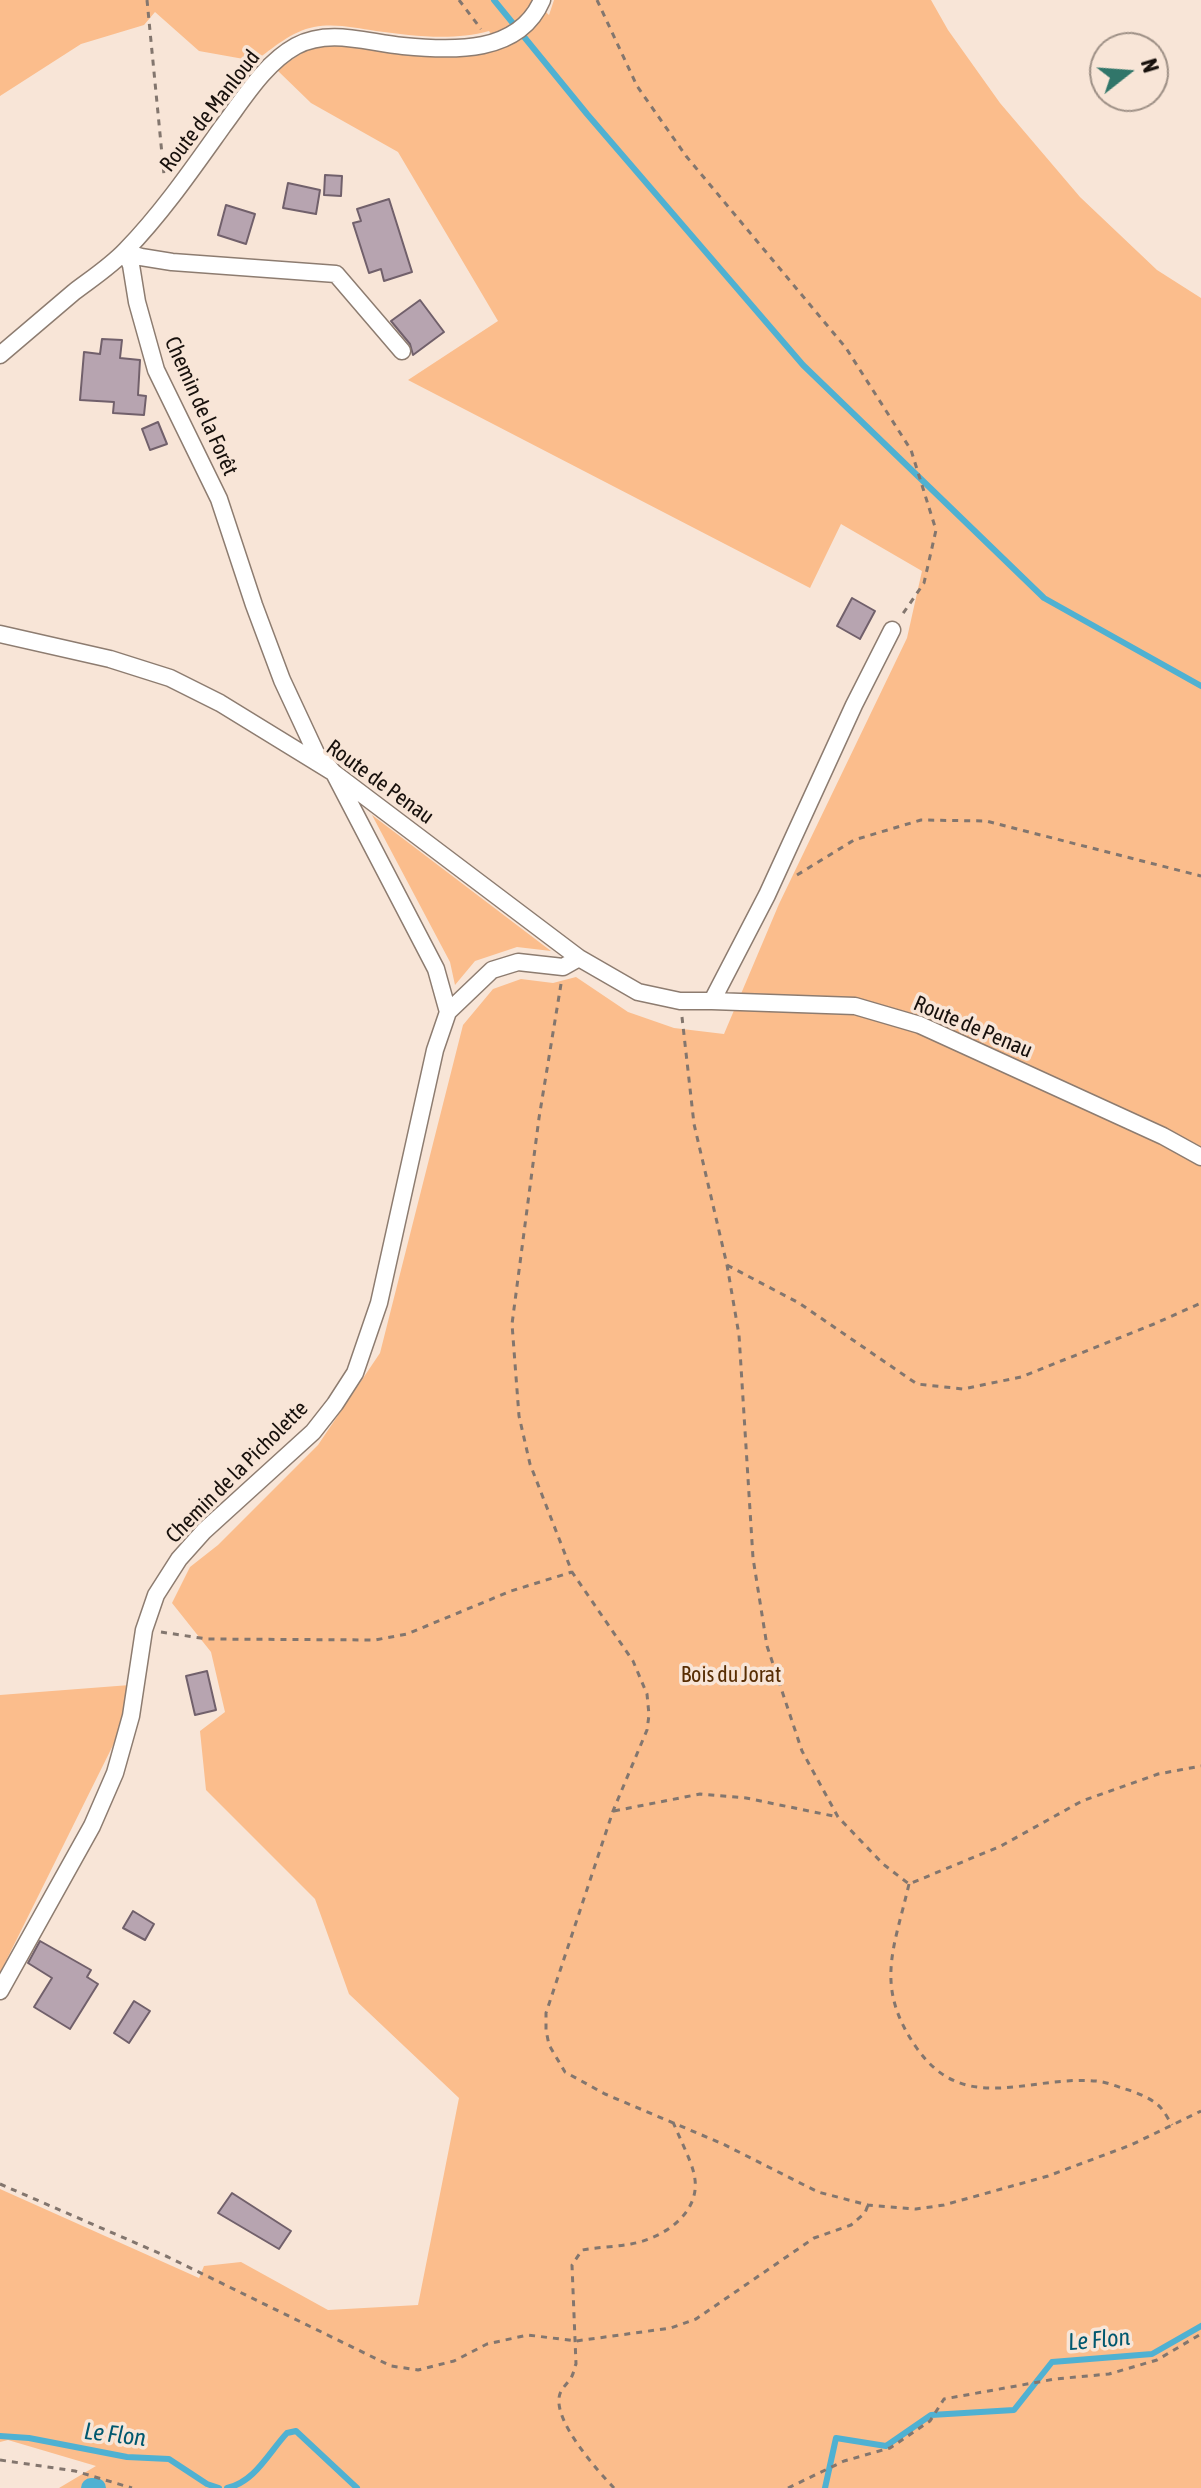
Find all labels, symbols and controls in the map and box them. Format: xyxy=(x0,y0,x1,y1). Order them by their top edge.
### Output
north arrow xyxy=(1089,32,1169,112)
street label: Route de Manloud xyxy=(154,45,266,177)
text: N xyxy=(1136,56,1164,76)
street label: Chemin de la Forêt xyxy=(159,332,243,480)
street label: Route de Penau xyxy=(321,734,439,830)
street label: Route de Penau xyxy=(910,990,1036,1064)
street label: Chemin de la Picholette xyxy=(160,1395,314,1549)
park label: Bois du Jorat xyxy=(681,1662,781,1688)
water label: Le Flon xyxy=(1067,2323,1131,2357)
water label: Le Flon xyxy=(82,2417,148,2453)

